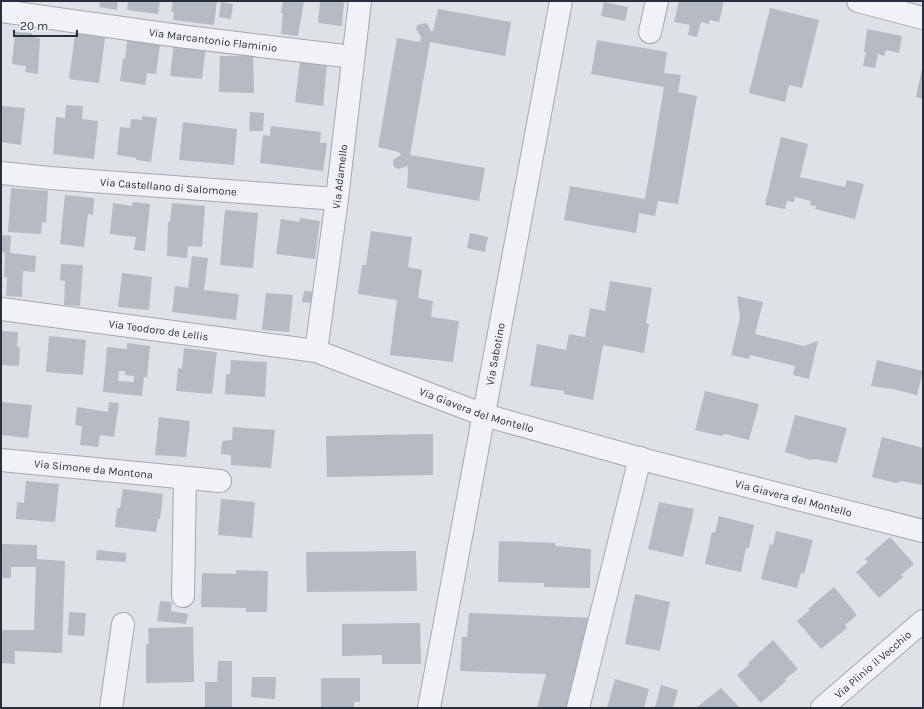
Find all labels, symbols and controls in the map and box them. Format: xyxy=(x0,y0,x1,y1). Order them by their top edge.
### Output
scale bar xyxy=(14,12,77,38)
text: 20 m xyxy=(20,19,48,33)
street label: Via Marcantonio Flaminio xyxy=(148,26,278,55)
street label: Via Adamello xyxy=(330,143,350,210)
street label: Via Castellano di Salomone xyxy=(100,176,238,199)
street label: Via Teodoro de Lellis xyxy=(108,317,209,344)
street label: Via Sabotino xyxy=(483,322,508,387)
street label: Via Giavera del Montello xyxy=(417,385,535,436)
street label: Via Simone da Montona xyxy=(33,457,154,482)
street label: Via Giavera del Montello xyxy=(733,477,853,520)
street label: Via Plinio il Vecchio xyxy=(832,628,914,701)

